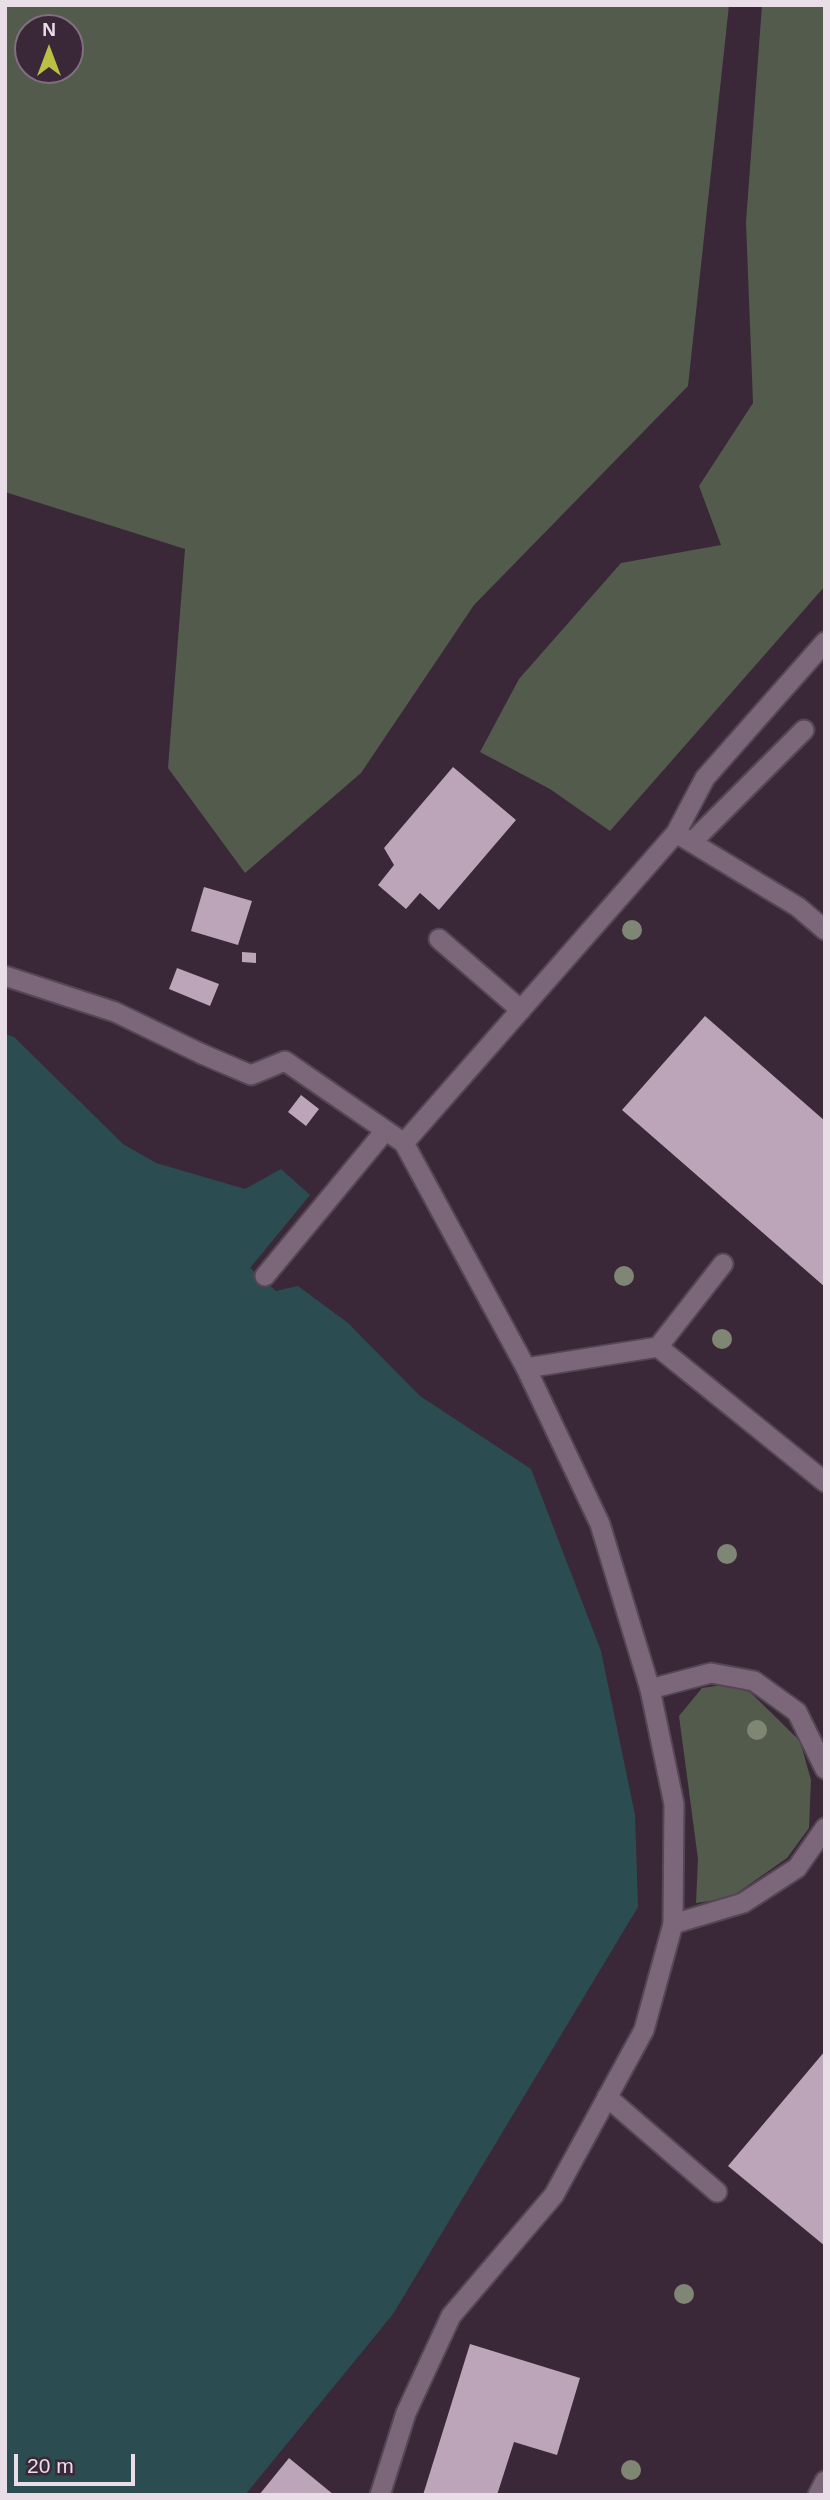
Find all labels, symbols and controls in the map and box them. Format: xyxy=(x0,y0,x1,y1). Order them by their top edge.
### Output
north arrow xyxy=(14,14,84,84)
text: N xyxy=(42,19,56,40)
scale bar xyxy=(18,2440,138,2484)
text: 20 m xyxy=(27,2454,74,2477)

